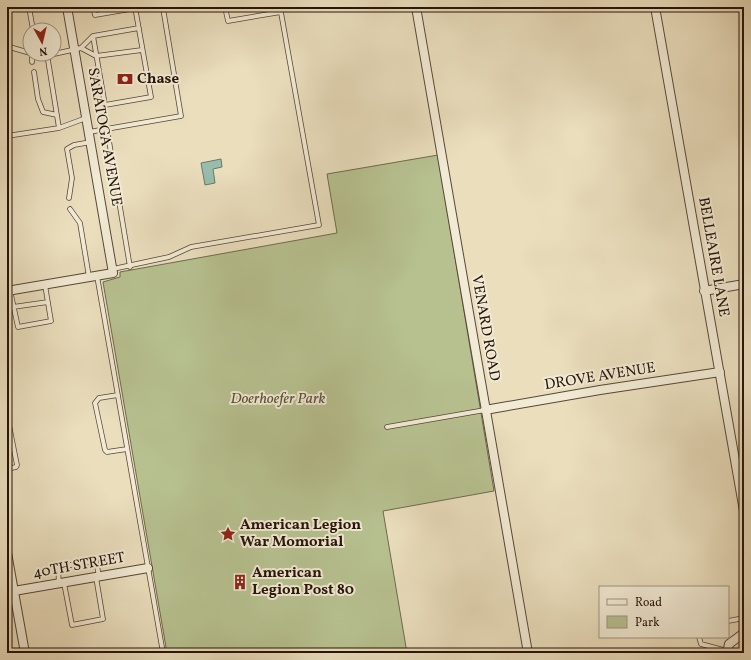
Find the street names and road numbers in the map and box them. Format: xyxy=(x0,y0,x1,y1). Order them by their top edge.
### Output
street label: SARATOGA AVENUE xyxy=(81,66,127,208)
street label: BELLEAIRE LANE xyxy=(692,195,734,319)
street label: VENARD ROAD xyxy=(465,273,505,383)
street label: DROVE AVENUE xyxy=(543,358,657,396)
street label: 40TH STREET xyxy=(31,548,127,584)

